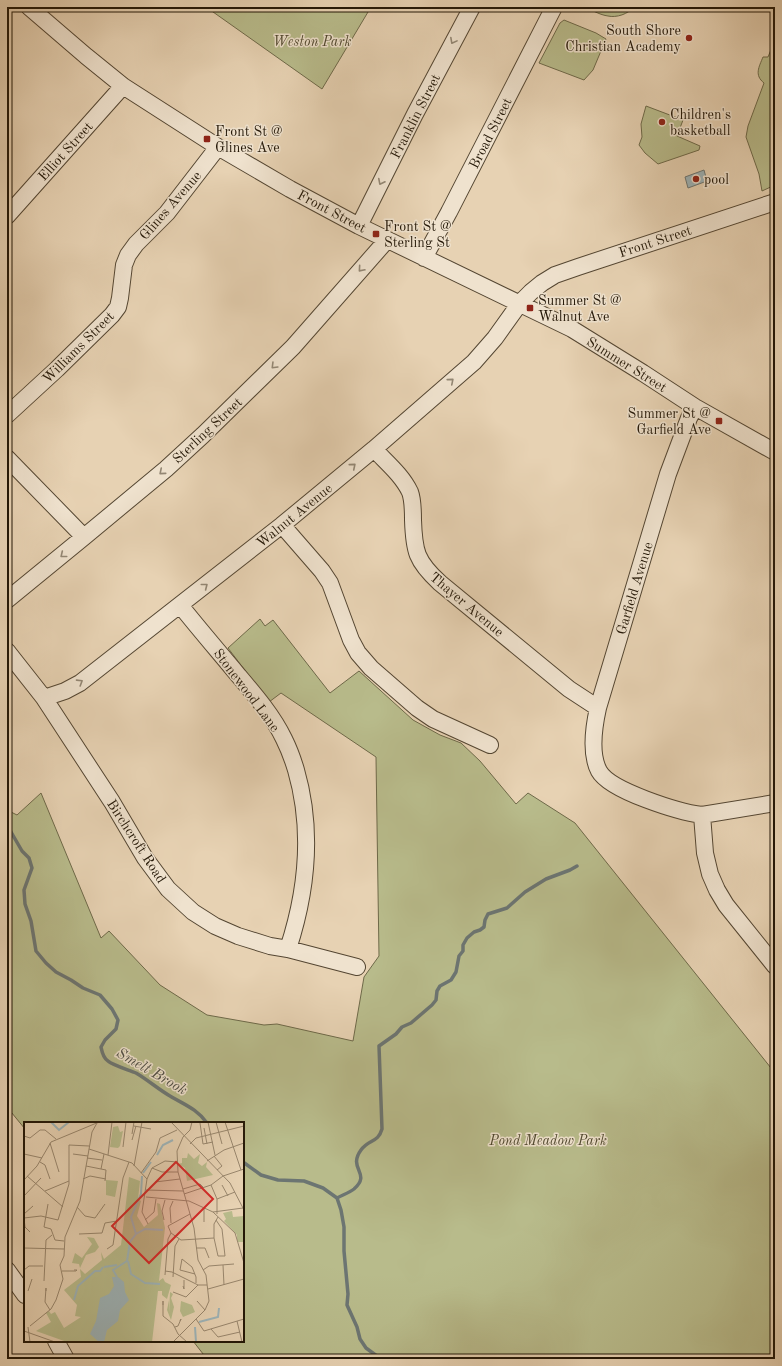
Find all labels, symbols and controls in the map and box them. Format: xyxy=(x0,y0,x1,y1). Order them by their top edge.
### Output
place label: South Shore Christian Academy xyxy=(565,24,682,54)
marker: South Shore Christian Academy xyxy=(684,33,694,43)
park label: Weston Park xyxy=(273,35,351,49)
one-way arrow xyxy=(451,37,458,45)
street label: Franklin Street xyxy=(389,72,443,161)
street label: Broad Street xyxy=(467,96,515,171)
place label: Children's basketball xyxy=(670,108,731,138)
marker: Children's basketball xyxy=(657,117,667,127)
street label: Elliot Street xyxy=(36,119,96,184)
place label: Front St @ Glines Ave xyxy=(215,125,283,155)
marker: Front St @ Glines Ave xyxy=(202,134,212,144)
street label: Glines Avenue xyxy=(137,169,204,243)
place label: pool xyxy=(704,173,729,187)
marker: pool xyxy=(691,174,701,184)
one-way arrow xyxy=(378,178,386,185)
street label: Front Street xyxy=(295,188,368,236)
place label: Front St @ Sterling St xyxy=(384,220,452,250)
street label: Front Street xyxy=(617,224,694,260)
marker: Front St @ Sterling St xyxy=(371,229,381,239)
one-way arrow xyxy=(359,265,366,272)
place label: Summer St @ Walnut Ave xyxy=(538,294,621,324)
marker: Summer St @ Walnut Ave xyxy=(525,303,535,313)
street label: Williams Street xyxy=(40,309,117,386)
street label: Summer Street xyxy=(584,335,669,395)
one-way arrow xyxy=(271,361,279,369)
one-way arrow xyxy=(447,379,454,386)
street label: Sterling Street xyxy=(170,395,245,466)
place label: Summer St @ Garfield Ave xyxy=(628,407,711,437)
marker: Summer St @ Garfield Ave xyxy=(714,416,724,426)
one-way arrow xyxy=(348,464,356,471)
one-way arrow xyxy=(160,467,167,474)
street label: Walnut Avenue xyxy=(254,481,335,550)
street label: Garfield Avenue xyxy=(614,540,656,636)
one-way arrow xyxy=(60,551,67,558)
street label: Thayer Avenue xyxy=(427,570,506,640)
one-way arrow xyxy=(200,583,207,590)
street label: Stonewood Lane xyxy=(210,646,282,735)
one-way arrow xyxy=(76,680,83,687)
street label: Birchcroft Road xyxy=(104,797,168,886)
water label: Smelt Brook xyxy=(113,1046,189,1099)
inset map xyxy=(24,1122,244,1342)
park label: Pond Meadow Park xyxy=(488,1134,607,1148)

